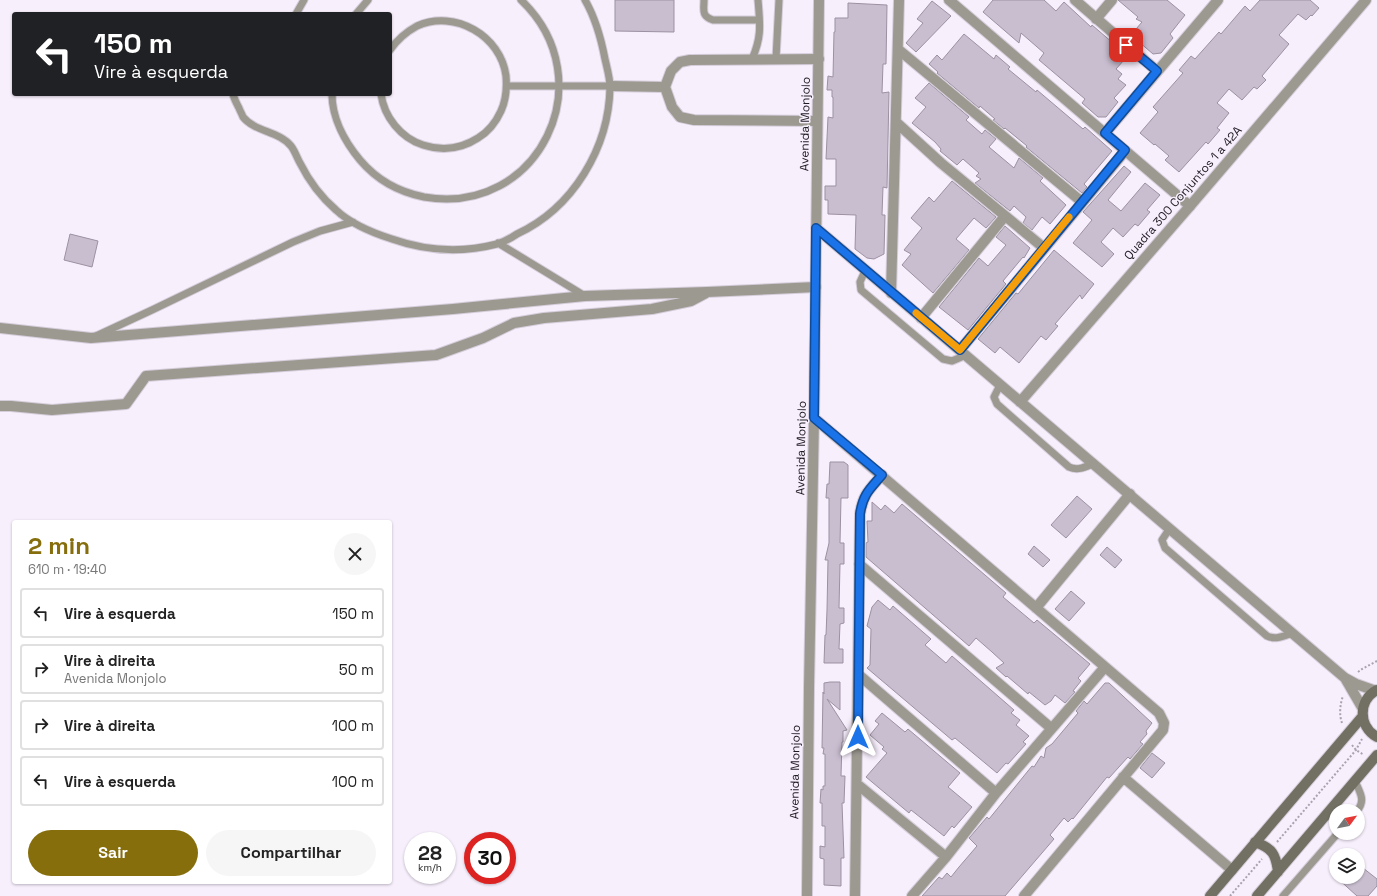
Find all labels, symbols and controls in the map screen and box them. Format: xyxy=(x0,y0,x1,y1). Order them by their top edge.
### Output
text: 150 m xyxy=(94,25,173,61)
icon: left xyxy=(28,28,80,80)
pin xyxy=(1109,28,1143,62)
icon: arrive xyxy=(1115,34,1137,56)
text: Vire à esquerda xyxy=(94,60,228,83)
street label: Avenida Monjolo xyxy=(796,77,814,171)
street label: Quadra 300 Conjuntos 1 a 42A xyxy=(1120,122,1246,263)
street label: Avenida Monjolo xyxy=(792,401,810,495)
text: 2 min xyxy=(28,530,90,561)
button: close xyxy=(334,533,376,575)
text: 610 m · 19:40 xyxy=(28,561,106,578)
icon: left xyxy=(30,602,52,624)
text: Vire à esquerda xyxy=(64,604,176,623)
text: 150 m xyxy=(332,604,374,623)
text: Vire à direita xyxy=(64,651,155,670)
icon: right xyxy=(30,658,52,680)
text: 50 m xyxy=(339,660,374,679)
text: Avenida Monjolo xyxy=(64,670,166,687)
icon: right xyxy=(30,714,52,736)
text: Vire à direita xyxy=(64,716,155,735)
text: 100 m xyxy=(332,716,374,735)
position arrow xyxy=(837,716,879,758)
street label: Avenida Monjolo xyxy=(786,725,804,819)
icon: left xyxy=(30,770,52,792)
text: Vire à esquerda xyxy=(64,772,176,791)
text: 100 m xyxy=(332,772,374,791)
north arrow xyxy=(1329,804,1365,840)
map controls xyxy=(1329,804,1365,884)
button: Sair xyxy=(28,830,198,876)
button: Compartilhar xyxy=(206,830,376,876)
speed limit sign: 30 xyxy=(464,832,516,884)
text: 28 xyxy=(418,840,442,866)
button: layers xyxy=(1329,848,1365,884)
text: km/h xyxy=(418,861,442,874)

